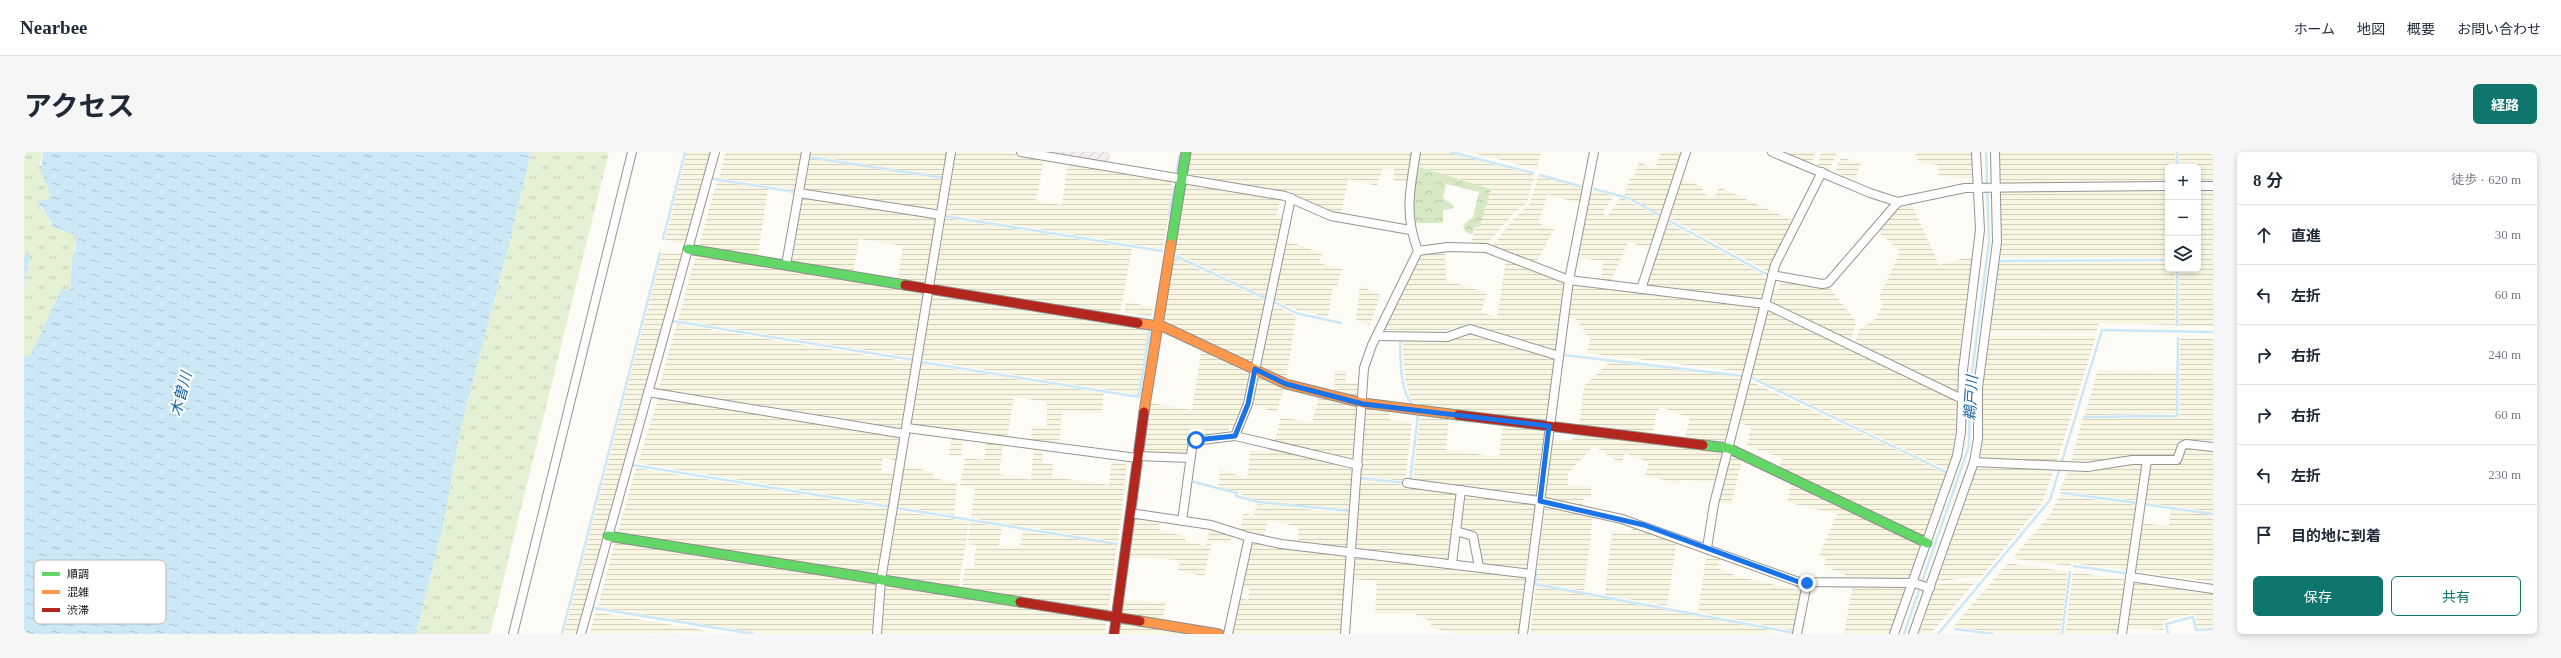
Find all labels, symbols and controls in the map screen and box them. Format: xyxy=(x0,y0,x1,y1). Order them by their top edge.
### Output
text: Nearbee xyxy=(20,17,88,38)
text: ホーム xyxy=(2293,22,2335,37)
text: 地図 xyxy=(2357,22,2385,37)
text: 概要 xyxy=(2407,22,2435,37)
text: お問い合わせ xyxy=(2457,22,2541,37)
button: 経路 xyxy=(2473,84,2537,124)
text: アクセス xyxy=(24,91,135,122)
map controls xyxy=(2165,164,2201,272)
button: + xyxy=(2165,164,2201,200)
text: 8 分 xyxy=(2253,171,2283,190)
text: 徒歩 · 620 m xyxy=(2451,172,2521,187)
button: − xyxy=(2165,200,2201,236)
icon: ahead xyxy=(2253,224,2275,246)
text: 30 m xyxy=(2495,227,2521,242)
text: 直進 xyxy=(2291,228,2321,244)
button: layers xyxy=(2165,236,2201,272)
icon: left xyxy=(2253,284,2275,306)
text: 60 m xyxy=(2495,287,2521,302)
text: 左折 xyxy=(2291,288,2321,304)
icon: right xyxy=(2253,344,2275,366)
text: 240 m xyxy=(2488,347,2521,362)
text: 右折 xyxy=(2291,348,2321,364)
water label: 木曽川 xyxy=(167,368,195,418)
water label: 鵜戸川 xyxy=(1962,373,1980,421)
icon: right xyxy=(2253,404,2275,426)
text: 60 m xyxy=(2495,407,2521,422)
text: 右折 xyxy=(2291,408,2321,424)
route start xyxy=(1187,431,1205,449)
icon: left xyxy=(2253,464,2275,486)
text: 230 m xyxy=(2488,467,2521,482)
text: 左折 xyxy=(2291,468,2321,484)
icon: arrive xyxy=(2253,524,2275,546)
text: 目的地に到着 xyxy=(2291,528,2381,544)
legend xyxy=(34,560,166,624)
text: 順調 xyxy=(67,568,89,580)
route end xyxy=(1798,574,1816,592)
button: 保存 xyxy=(2253,576,2383,616)
button: 共有 xyxy=(2391,576,2521,616)
text: 混雑 xyxy=(67,586,89,598)
text: 渋滞 xyxy=(67,604,89,616)

